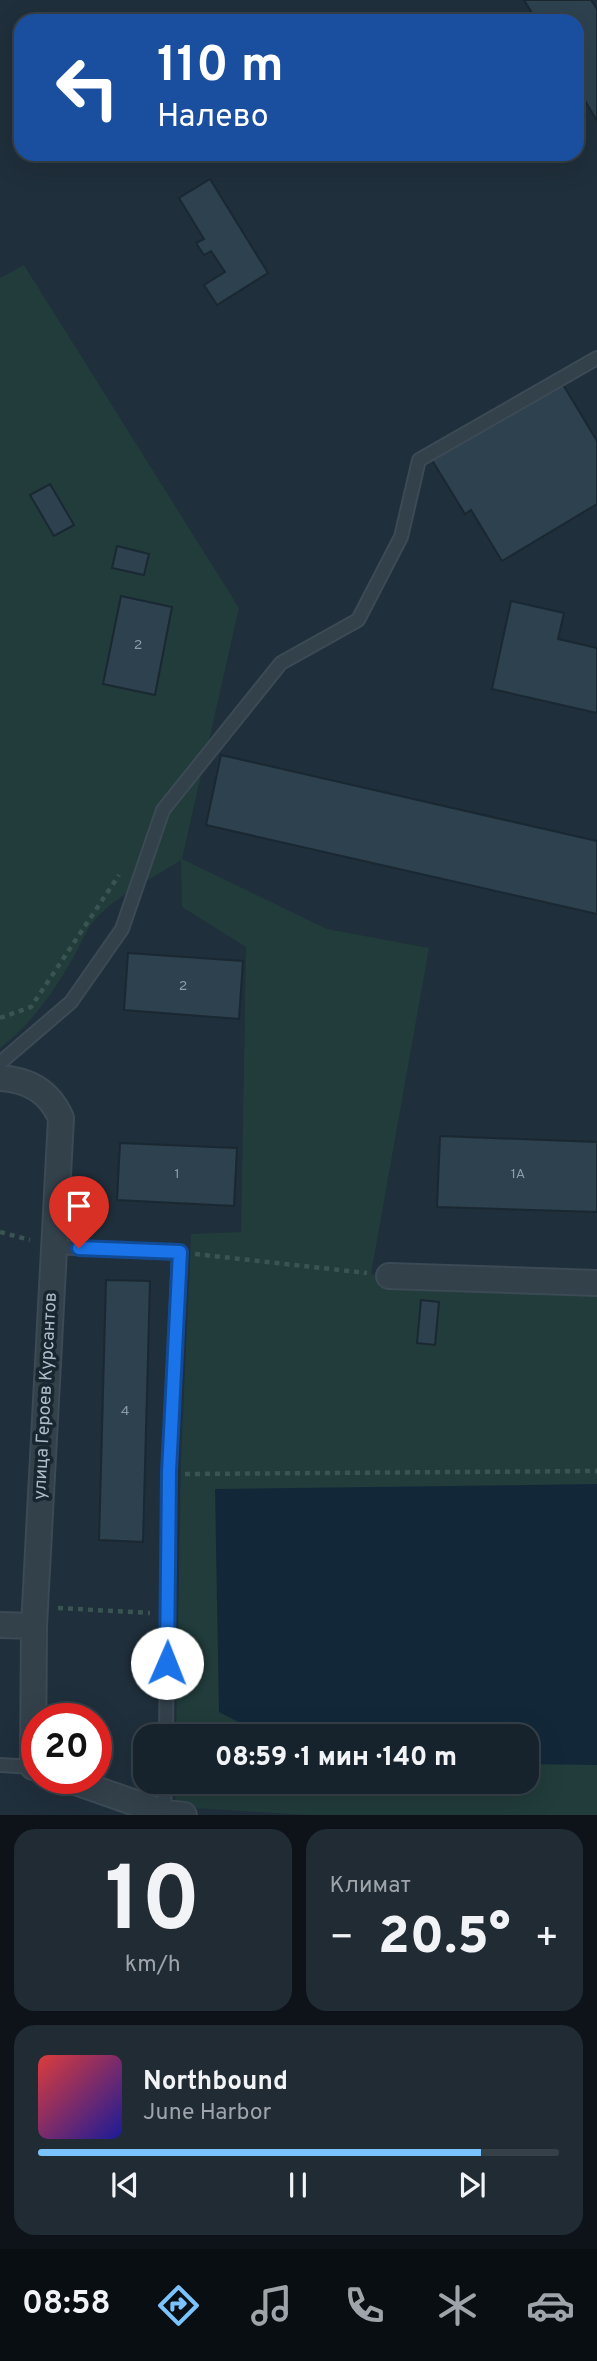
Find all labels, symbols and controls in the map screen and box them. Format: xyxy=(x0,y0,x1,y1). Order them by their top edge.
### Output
text: 110 m xyxy=(157,37,284,99)
icon: left xyxy=(42,42,133,133)
text: Налево xyxy=(157,98,269,138)
house number: 2 xyxy=(134,637,142,654)
house number: 2 xyxy=(179,978,187,995)
house number: 1 xyxy=(174,1166,180,1183)
house number: 1А xyxy=(511,1166,525,1183)
pin xyxy=(49,1176,109,1248)
icon: arrive xyxy=(60,1187,98,1225)
street label: улица Героев Курсантов xyxy=(29,1292,63,1500)
house number: 4 xyxy=(121,1403,129,1420)
position arrow xyxy=(130,1626,204,1700)
speed limit sign: 20 xyxy=(21,1703,112,1794)
text: 08:59 · 1 мин · 140 m xyxy=(215,1742,457,1775)
text: 10 xyxy=(105,1848,201,1963)
text: Климат xyxy=(330,1872,411,1901)
text: 20.5° xyxy=(378,1906,511,1972)
text: − xyxy=(330,1915,354,1964)
text: + xyxy=(534,1915,559,1964)
text: km/h xyxy=(125,1951,181,1980)
text: Northbound xyxy=(143,2066,288,2099)
text: June Harbor xyxy=(143,2099,271,2128)
icon: previous xyxy=(106,2166,144,2204)
icon: pause xyxy=(279,2166,317,2204)
icon: next xyxy=(453,2166,491,2204)
icon: directions xyxy=(154,2281,203,2330)
icon: music xyxy=(247,2281,296,2330)
icon: phone xyxy=(340,2281,389,2330)
icon: climate xyxy=(433,2281,482,2330)
icon: car xyxy=(526,2281,575,2330)
text: 08:58 xyxy=(22,2285,111,2325)

